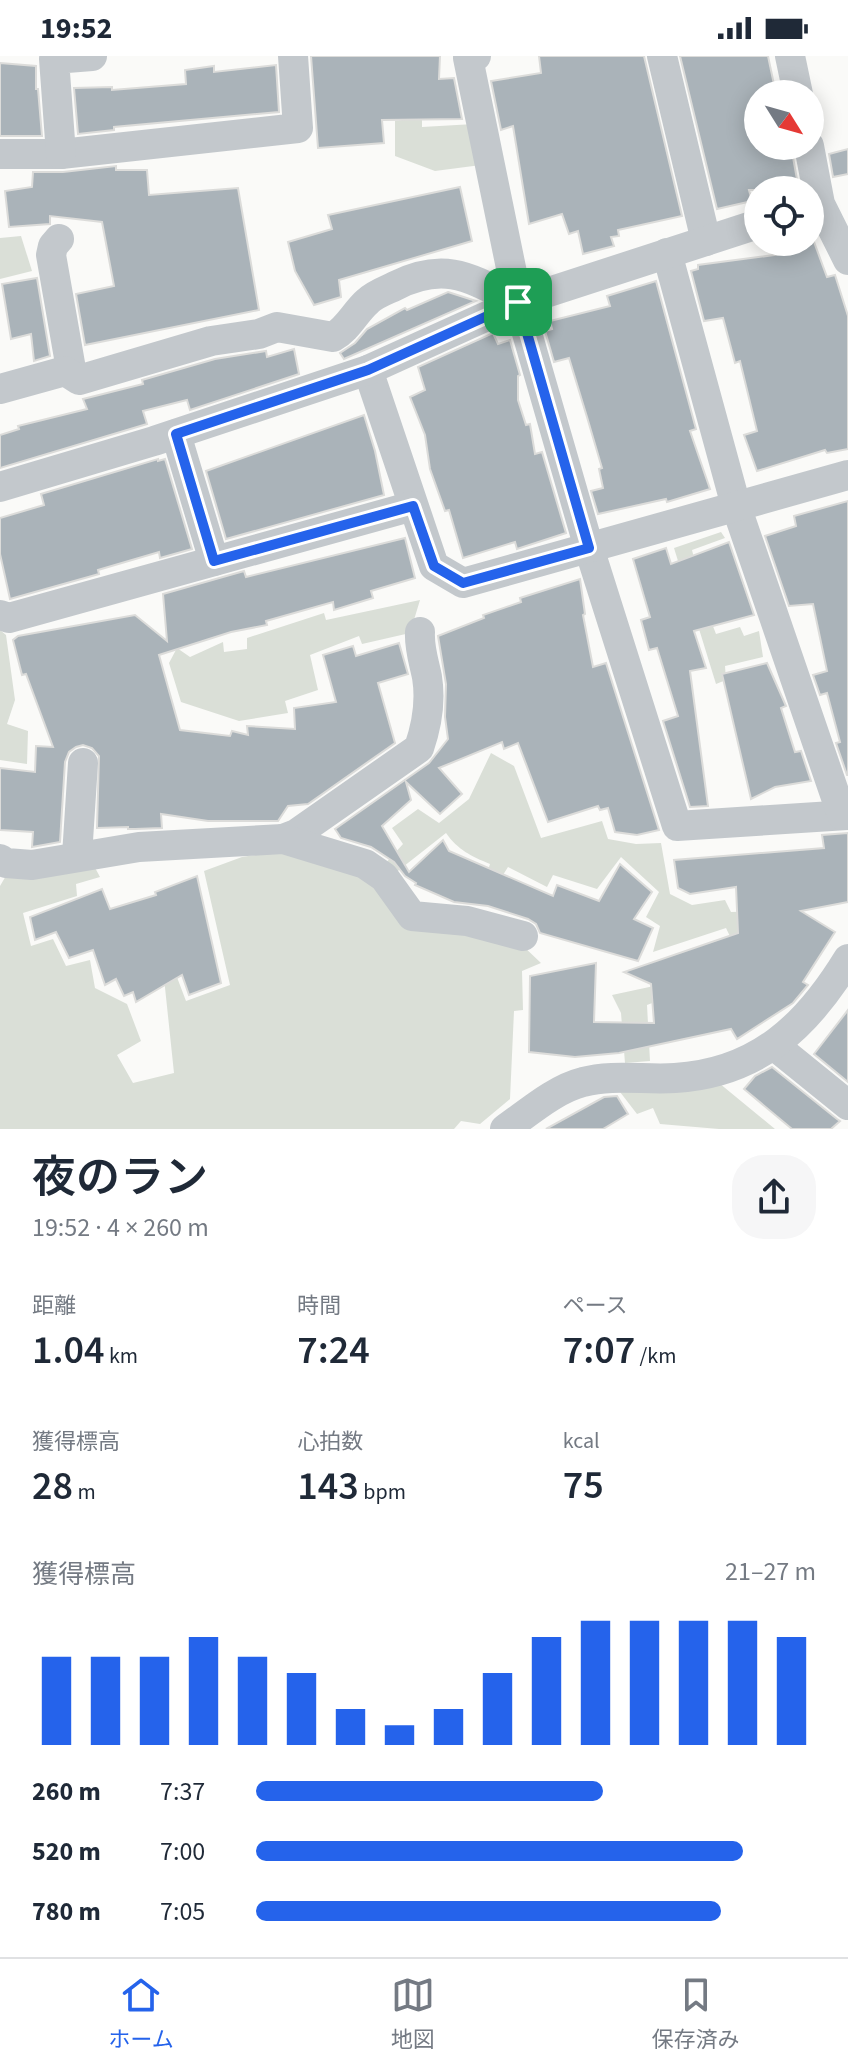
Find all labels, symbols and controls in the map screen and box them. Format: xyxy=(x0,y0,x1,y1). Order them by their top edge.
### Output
text: 19:52 xyxy=(40,7,112,50)
north arrow xyxy=(744,80,824,160)
map controls xyxy=(744,80,824,256)
button: locate xyxy=(744,176,824,256)
pin xyxy=(484,268,552,336)
icon: arrive xyxy=(496,280,540,324)
text: 夜のラン xyxy=(32,1147,208,1210)
button: share xyxy=(732,1155,816,1239)
text: 19:52 · 4 × 260 m xyxy=(32,1209,209,1246)
text: 距離 xyxy=(32,1290,76,1322)
text: 時間 xyxy=(297,1290,341,1322)
text: ペース xyxy=(563,1290,628,1322)
text: 1.04 xyxy=(32,1322,105,1379)
text: 7:24 xyxy=(297,1322,370,1379)
text: 7:07 xyxy=(563,1322,635,1379)
text: km xyxy=(105,1340,138,1372)
text: /km xyxy=(635,1340,676,1372)
text: kcal xyxy=(563,1425,600,1457)
text: 獲得標高 xyxy=(32,1426,120,1458)
text: 心拍数 xyxy=(297,1426,363,1458)
text: 75 xyxy=(563,1457,604,1514)
text: 28 xyxy=(32,1458,73,1515)
text: 143 xyxy=(297,1458,359,1515)
text: m xyxy=(73,1476,96,1508)
text: bpm xyxy=(359,1476,406,1508)
text: 21–27 m xyxy=(725,1553,816,1590)
text: 獲得標高 xyxy=(32,1556,136,1593)
text: 260 m xyxy=(32,1773,101,1810)
text: 7:37 xyxy=(160,1773,205,1810)
text: 520 m xyxy=(32,1833,101,1870)
text: 7:00 xyxy=(160,1833,205,1870)
text: 780 m xyxy=(32,1893,101,1930)
text: 7:05 xyxy=(160,1893,205,1930)
tab: ホーム xyxy=(108,1973,174,2056)
tab: 地図 xyxy=(391,1973,435,2056)
tab: 保存済み xyxy=(652,1973,740,2056)

